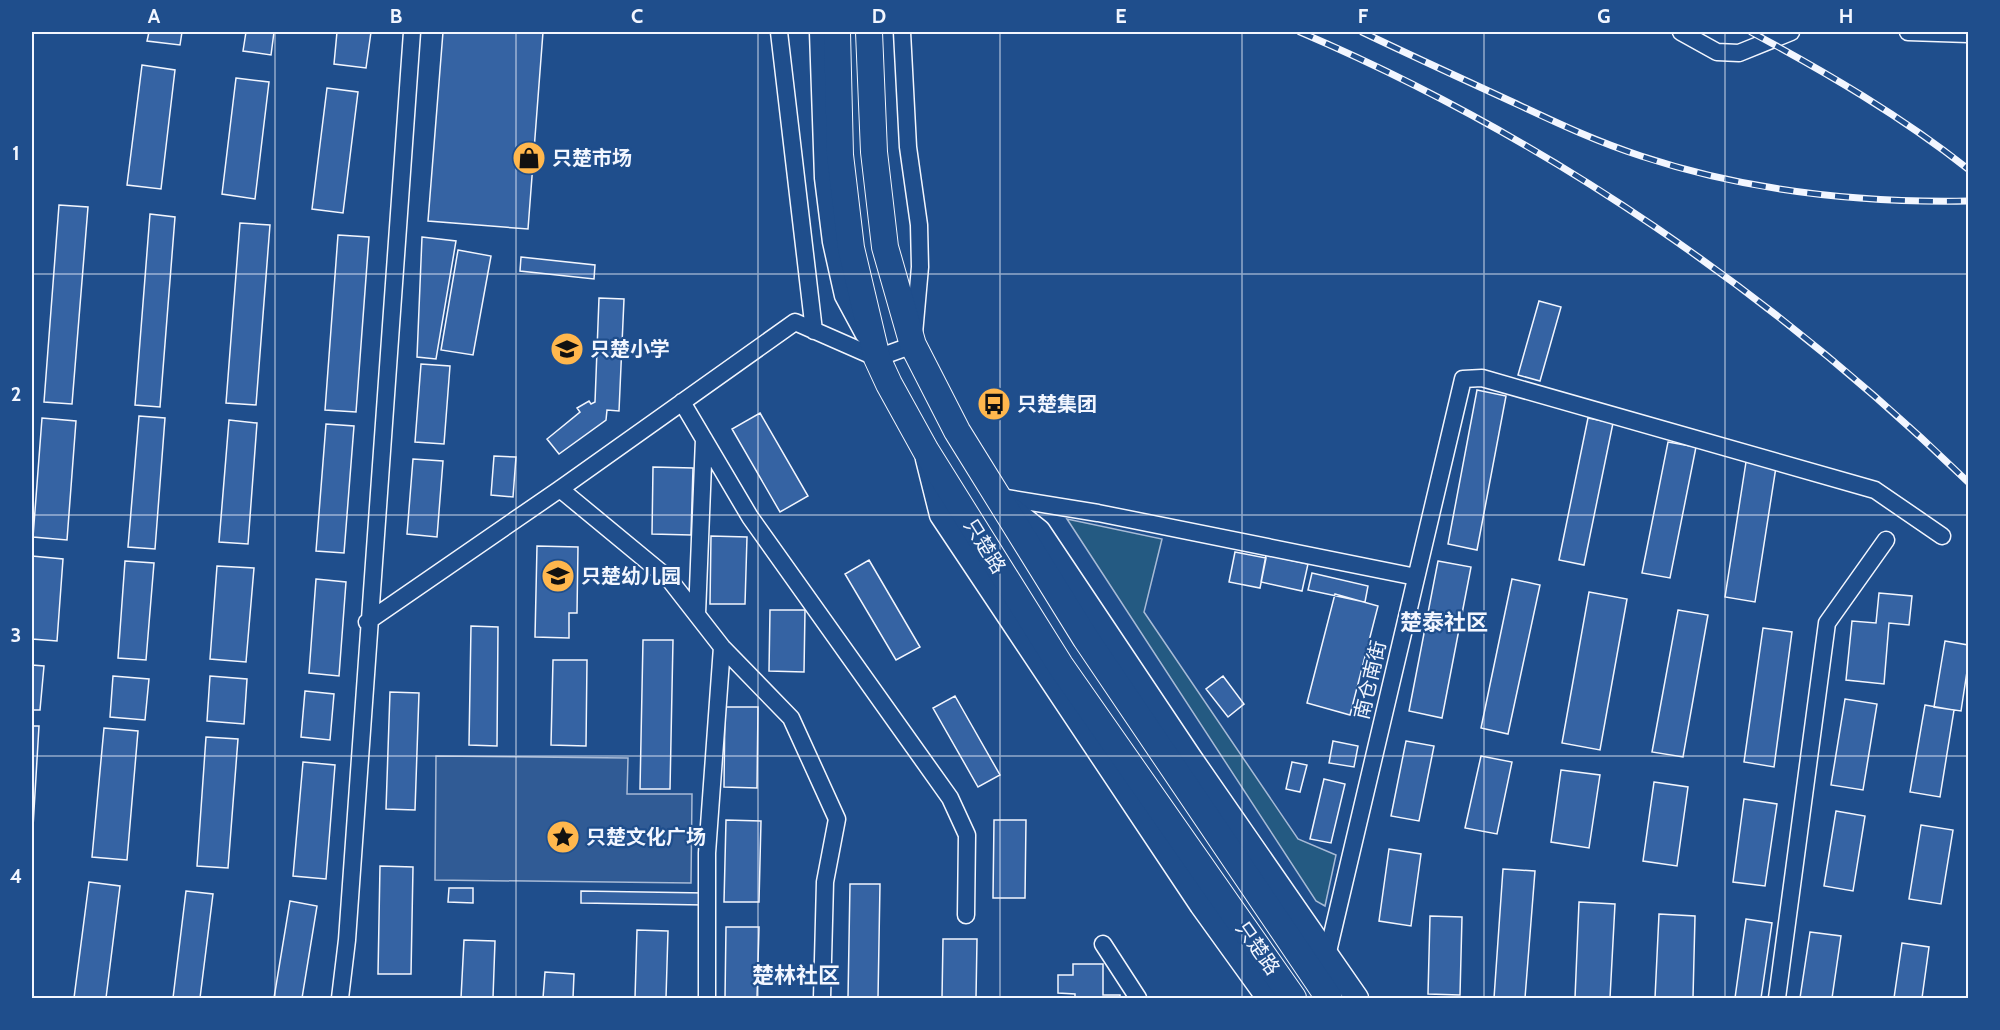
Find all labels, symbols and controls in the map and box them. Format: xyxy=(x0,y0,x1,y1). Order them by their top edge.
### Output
text: A xyxy=(148,4,161,28)
text: B xyxy=(390,4,402,28)
text: C xyxy=(631,4,643,28)
text: D xyxy=(872,4,886,28)
text: E xyxy=(1115,4,1127,28)
text: F xyxy=(1358,4,1369,28)
text: G xyxy=(1597,4,1611,28)
text: H xyxy=(1839,4,1853,28)
shop icon: 只楚市场 xyxy=(511,140,547,176)
text: 1 xyxy=(12,141,20,165)
place label: 只楚市场 xyxy=(552,146,632,170)
school or university icon: 只楚小学 xyxy=(549,331,585,367)
place label: 只楚小学 xyxy=(590,337,670,361)
text: 2 xyxy=(11,382,21,406)
bus stop icon: 只楚集团 xyxy=(976,386,1012,422)
place label: 只楚集团 xyxy=(1017,392,1097,416)
street label: 只楚路 xyxy=(959,514,1011,578)
school or university icon: 只楚幼儿园 xyxy=(540,558,576,594)
place label: 只楚幼儿园 xyxy=(581,564,681,588)
district label: 楚泰社区 xyxy=(1400,609,1488,636)
text: 3 xyxy=(11,623,21,647)
street label: 南仓南街 xyxy=(1349,638,1391,722)
place icon: 只楚文化广场 xyxy=(545,819,581,855)
place label: 只楚文化广场 xyxy=(586,825,706,849)
text: 4 xyxy=(10,864,22,888)
street label: 只楚路 xyxy=(1231,917,1285,979)
district label: 楚林社区 xyxy=(752,962,840,989)

